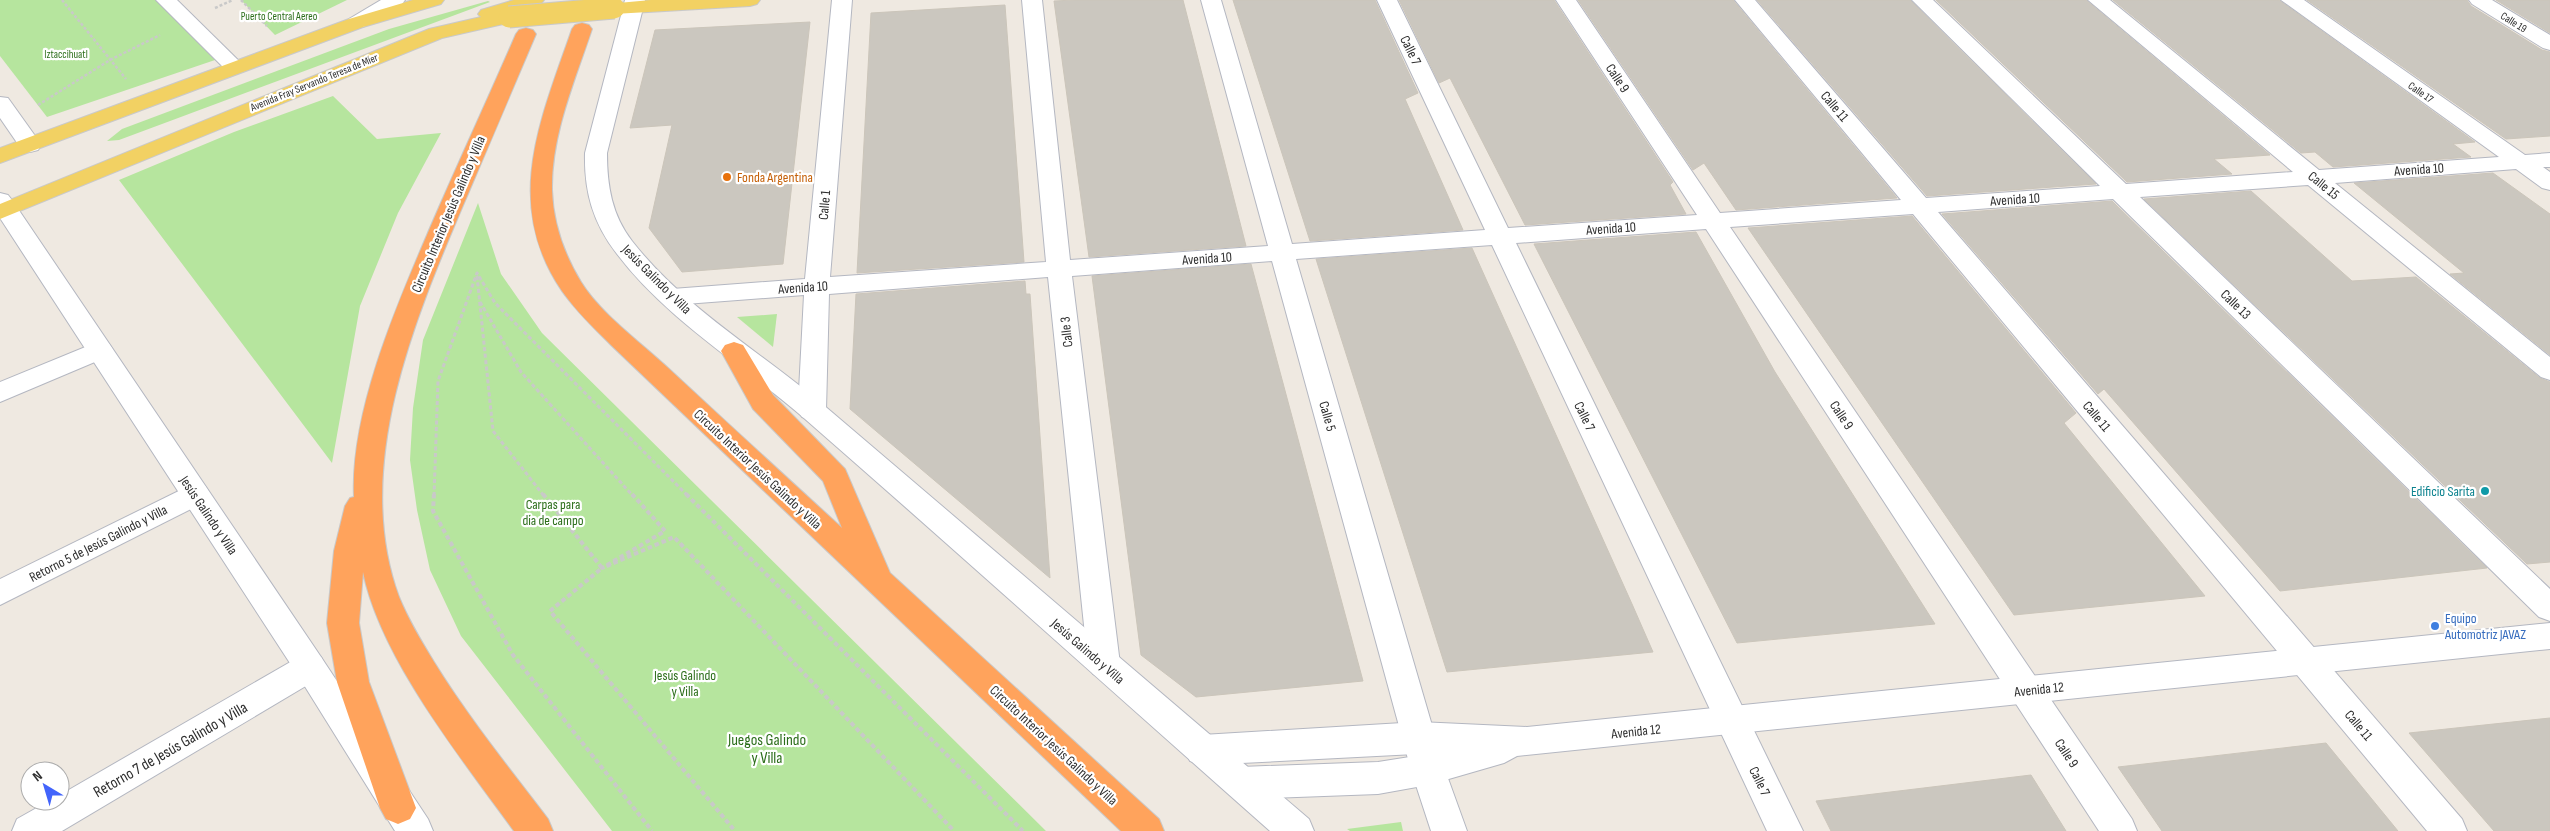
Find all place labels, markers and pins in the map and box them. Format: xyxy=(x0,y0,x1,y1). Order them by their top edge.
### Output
place label: Fonda Argentina xyxy=(737,169,813,186)
marker: Fonda Argentina xyxy=(721,171,733,183)
place label: Edificio Sarita xyxy=(2411,483,2475,500)
marker: Edificio Sarita xyxy=(2479,485,2491,497)
place label: Equipo Automotriz JAVAZ xyxy=(2444,610,2526,643)
marker: Equipo Automotriz JAVAZ xyxy=(2429,620,2441,632)

